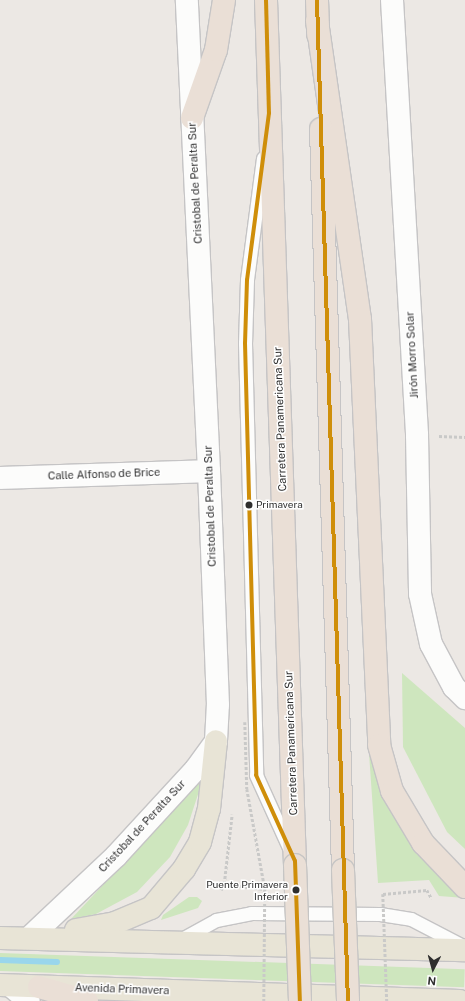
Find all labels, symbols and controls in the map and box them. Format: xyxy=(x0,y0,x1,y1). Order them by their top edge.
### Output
street label: Cristobal de Peralta Sur xyxy=(185,122,205,244)
street label: Jirón Morro Solar xyxy=(403,311,421,399)
street label: Carretera Panamericana Sur xyxy=(271,346,289,492)
street label: Cristobal de Peralta Sur xyxy=(201,445,219,567)
street label: Calle Alfonso de Brice xyxy=(47,465,161,483)
place label: Primavera xyxy=(256,499,303,511)
marker: Primavera xyxy=(244,500,254,510)
street label: Carretera Panamericana Sur xyxy=(282,670,300,816)
street label: Cristobal de Peralta Sur xyxy=(96,777,188,875)
place label: Puente Primavera Inferior xyxy=(206,878,288,902)
marker: Puente Primavera Inferior xyxy=(291,885,301,895)
north arrow xyxy=(413,949,453,989)
text: N xyxy=(427,975,437,987)
street label: Avenida Primavera xyxy=(75,981,169,997)

